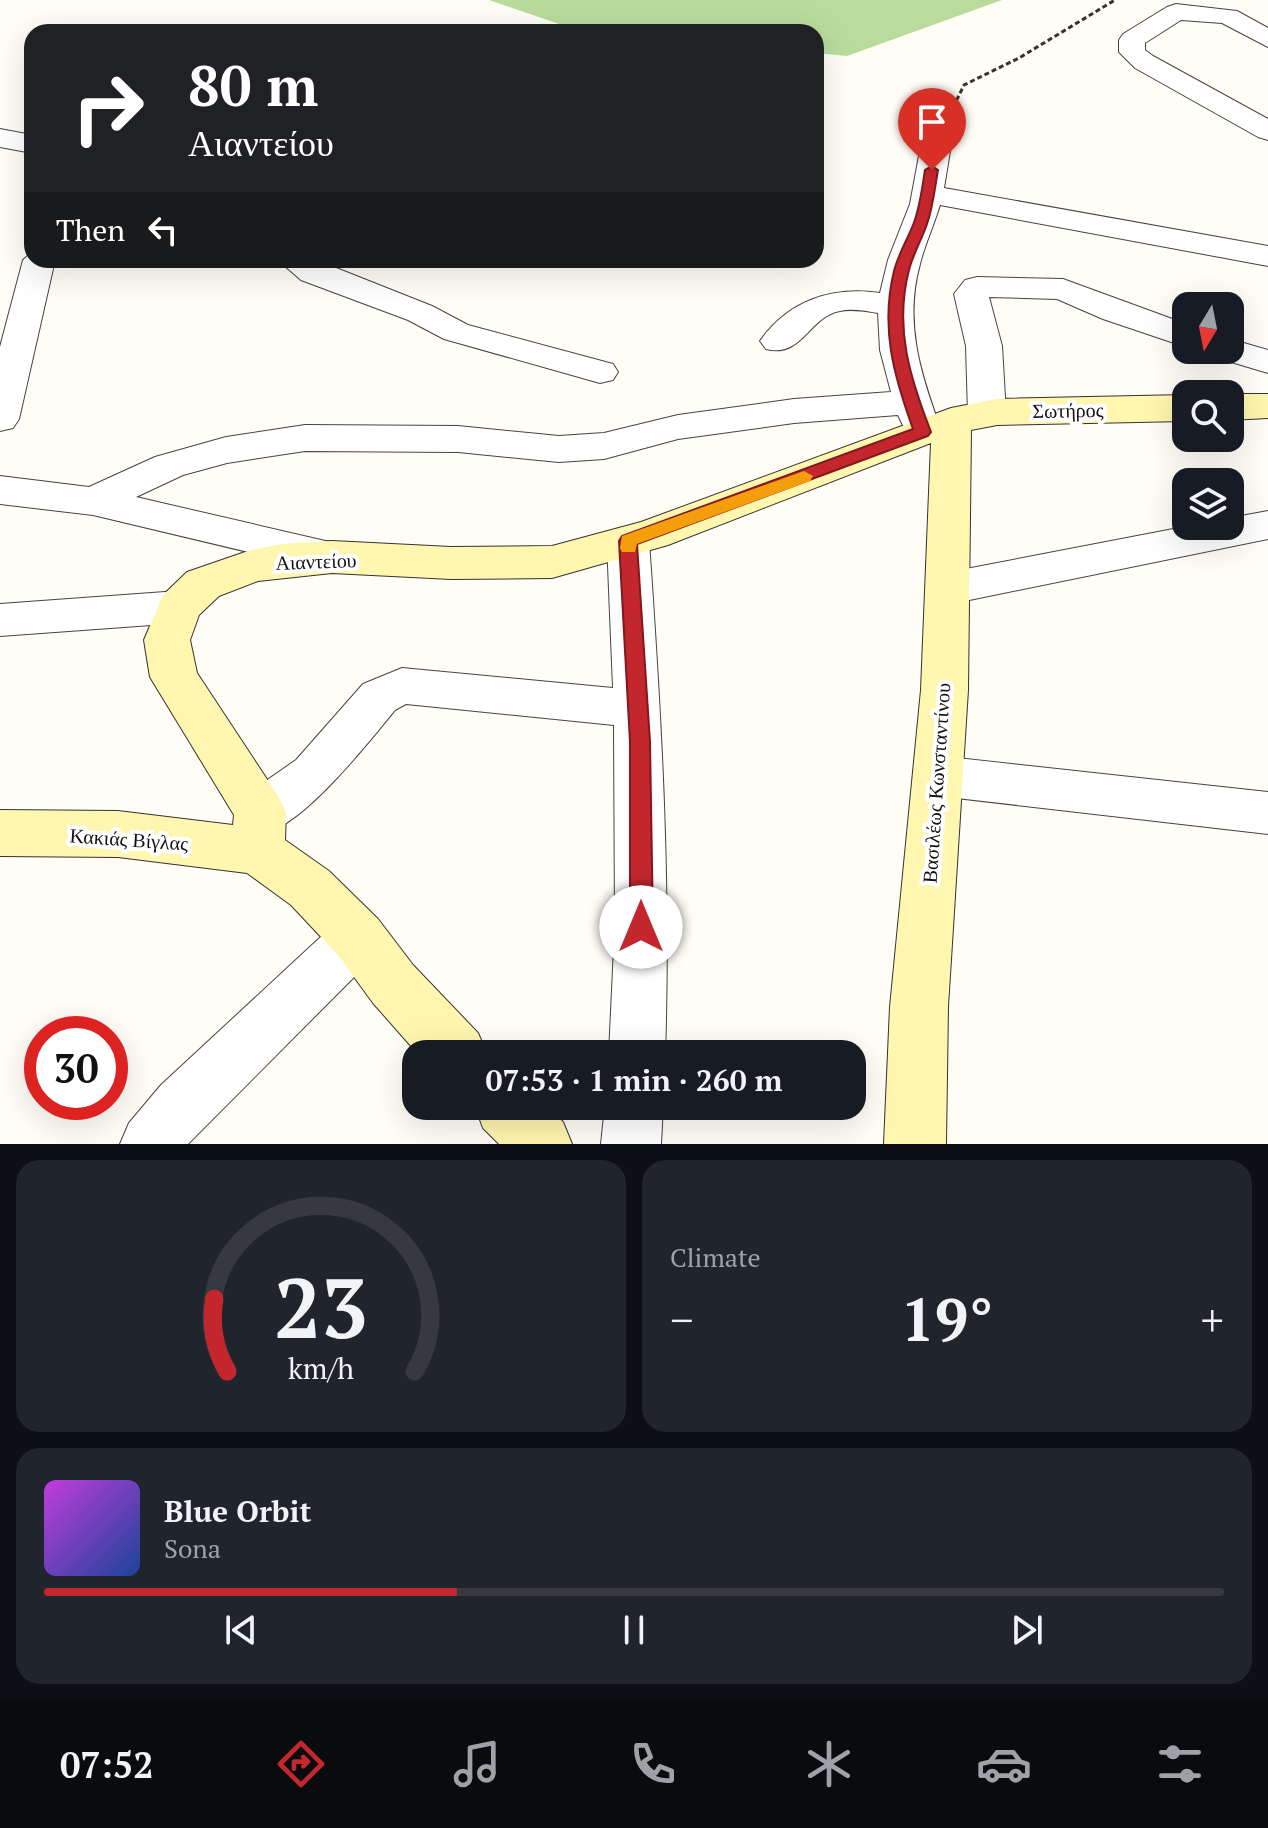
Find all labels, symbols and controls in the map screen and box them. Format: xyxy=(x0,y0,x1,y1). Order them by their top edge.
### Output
text: 80 m xyxy=(188,48,318,122)
icon: right xyxy=(56,56,160,160)
pin xyxy=(898,88,966,170)
icon: arrive xyxy=(910,100,954,144)
text: Αιαντείου xyxy=(188,119,334,166)
icon: left xyxy=(141,208,185,252)
text: Then xyxy=(56,210,125,250)
north arrow xyxy=(1172,292,1244,364)
map controls xyxy=(1172,292,1244,540)
button: search xyxy=(1172,380,1244,452)
street label: Σωτήρος xyxy=(1032,396,1104,424)
button: layers xyxy=(1172,468,1244,540)
street label: Αιαντείου xyxy=(275,546,357,576)
street label: Βασιλέως Κωνσταντίνου xyxy=(916,682,956,884)
street label: Κακιάς Βίγλας xyxy=(69,821,189,857)
position arrow xyxy=(599,885,683,969)
speed limit sign: 30 xyxy=(24,1016,128,1120)
text: 07:53 · 1 min · 260 m xyxy=(486,1060,782,1100)
text: Climate xyxy=(670,1240,761,1274)
text: 23 xyxy=(274,1252,368,1362)
text: 19° xyxy=(901,1279,993,1358)
text: − xyxy=(670,1290,693,1349)
text: + xyxy=(1201,1290,1224,1349)
text: km/h xyxy=(288,1349,354,1387)
text: Blue Orbit xyxy=(164,1491,311,1531)
text: Sona xyxy=(164,1531,221,1565)
icon: previous xyxy=(219,1608,263,1652)
icon: pause xyxy=(612,1608,656,1652)
icon: next xyxy=(1005,1608,1049,1652)
icon: directions xyxy=(273,1736,329,1792)
icon: music xyxy=(449,1736,505,1792)
icon: phone xyxy=(625,1736,681,1792)
icon: climate xyxy=(801,1736,857,1792)
icon: car xyxy=(976,1736,1032,1792)
icon: filters xyxy=(1152,1736,1208,1792)
text: 07:52 xyxy=(60,1741,154,1788)

